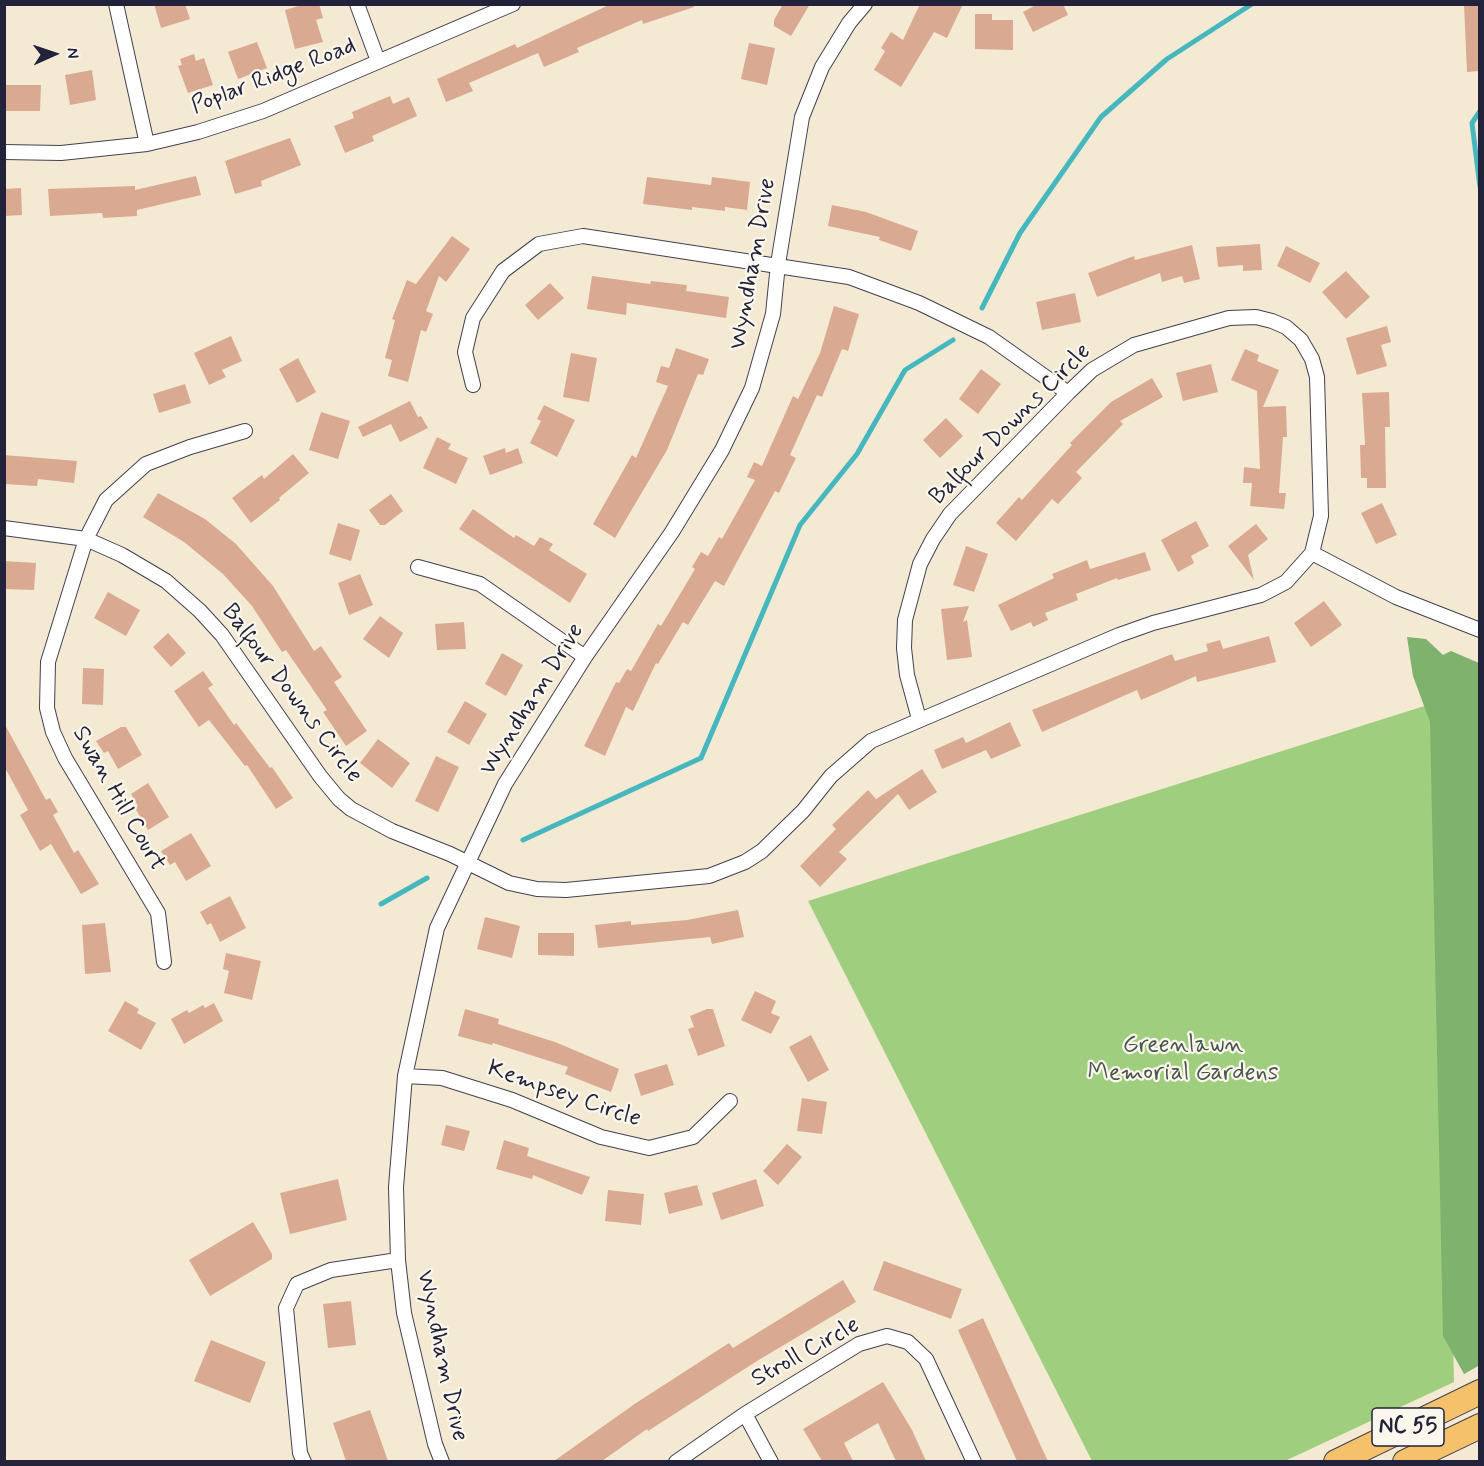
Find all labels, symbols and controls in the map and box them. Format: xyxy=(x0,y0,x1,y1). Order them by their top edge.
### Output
north arrow xyxy=(24,24,84,84)
street label: Poplar Ridge Road xyxy=(188,32,360,122)
text: N xyxy=(62,47,83,59)
street label: Wyndham Drive xyxy=(725,176,783,352)
street label: Balfour Downs Circle xyxy=(924,338,1098,512)
street label: Balfour Downs Circle xyxy=(214,599,368,789)
street label: Wyndham Drive xyxy=(475,619,591,781)
street label: Swan Hill Court xyxy=(65,721,171,877)
park label: Greenlawn Memorial Gardens xyxy=(1088,1032,1278,1088)
street label: Kempsey Circle xyxy=(483,1055,645,1135)
street label: Wyndham Drive xyxy=(409,1268,473,1444)
street label: Stroll Circle xyxy=(747,1312,865,1394)
road number: NC 55 xyxy=(1372,1408,1444,1446)

